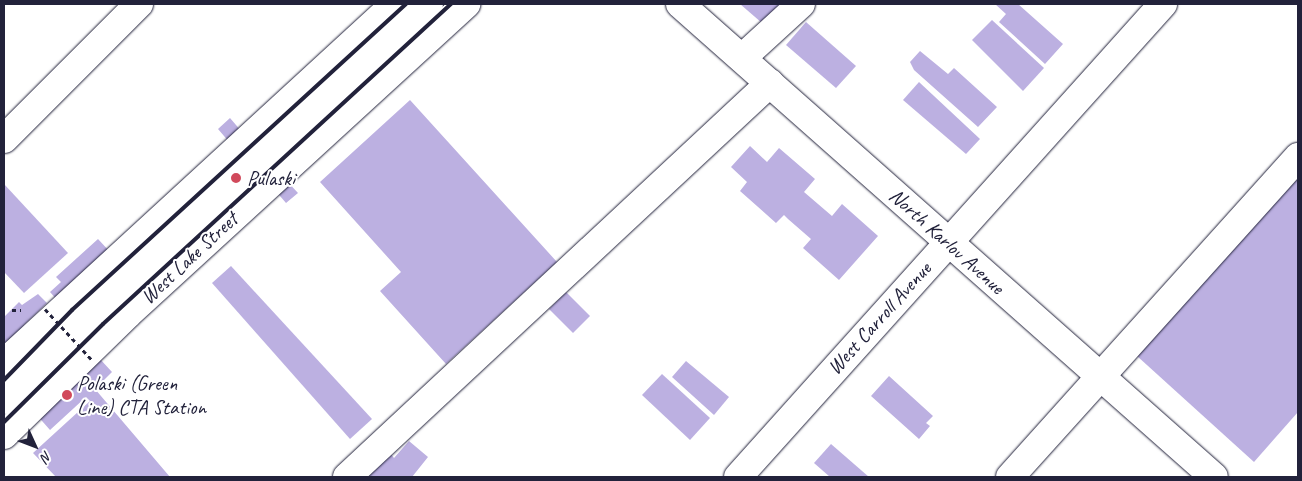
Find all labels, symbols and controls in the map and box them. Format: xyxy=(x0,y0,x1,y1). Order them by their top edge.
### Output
place label: Pulaski xyxy=(247,165,295,191)
marker: Pulaski xyxy=(229,171,243,185)
street label: North Karlov Avenue xyxy=(884,183,1010,299)
street label: West Lake Street xyxy=(135,206,243,310)
street label: West Carroll Avenue xyxy=(822,256,936,380)
place label: Polaski (Green Line) CTA Station xyxy=(77,370,207,420)
marker: Polaski (Green Line) CTA Station xyxy=(61,389,73,401)
north arrow xyxy=(10,421,60,471)
text: N xyxy=(37,448,56,466)

